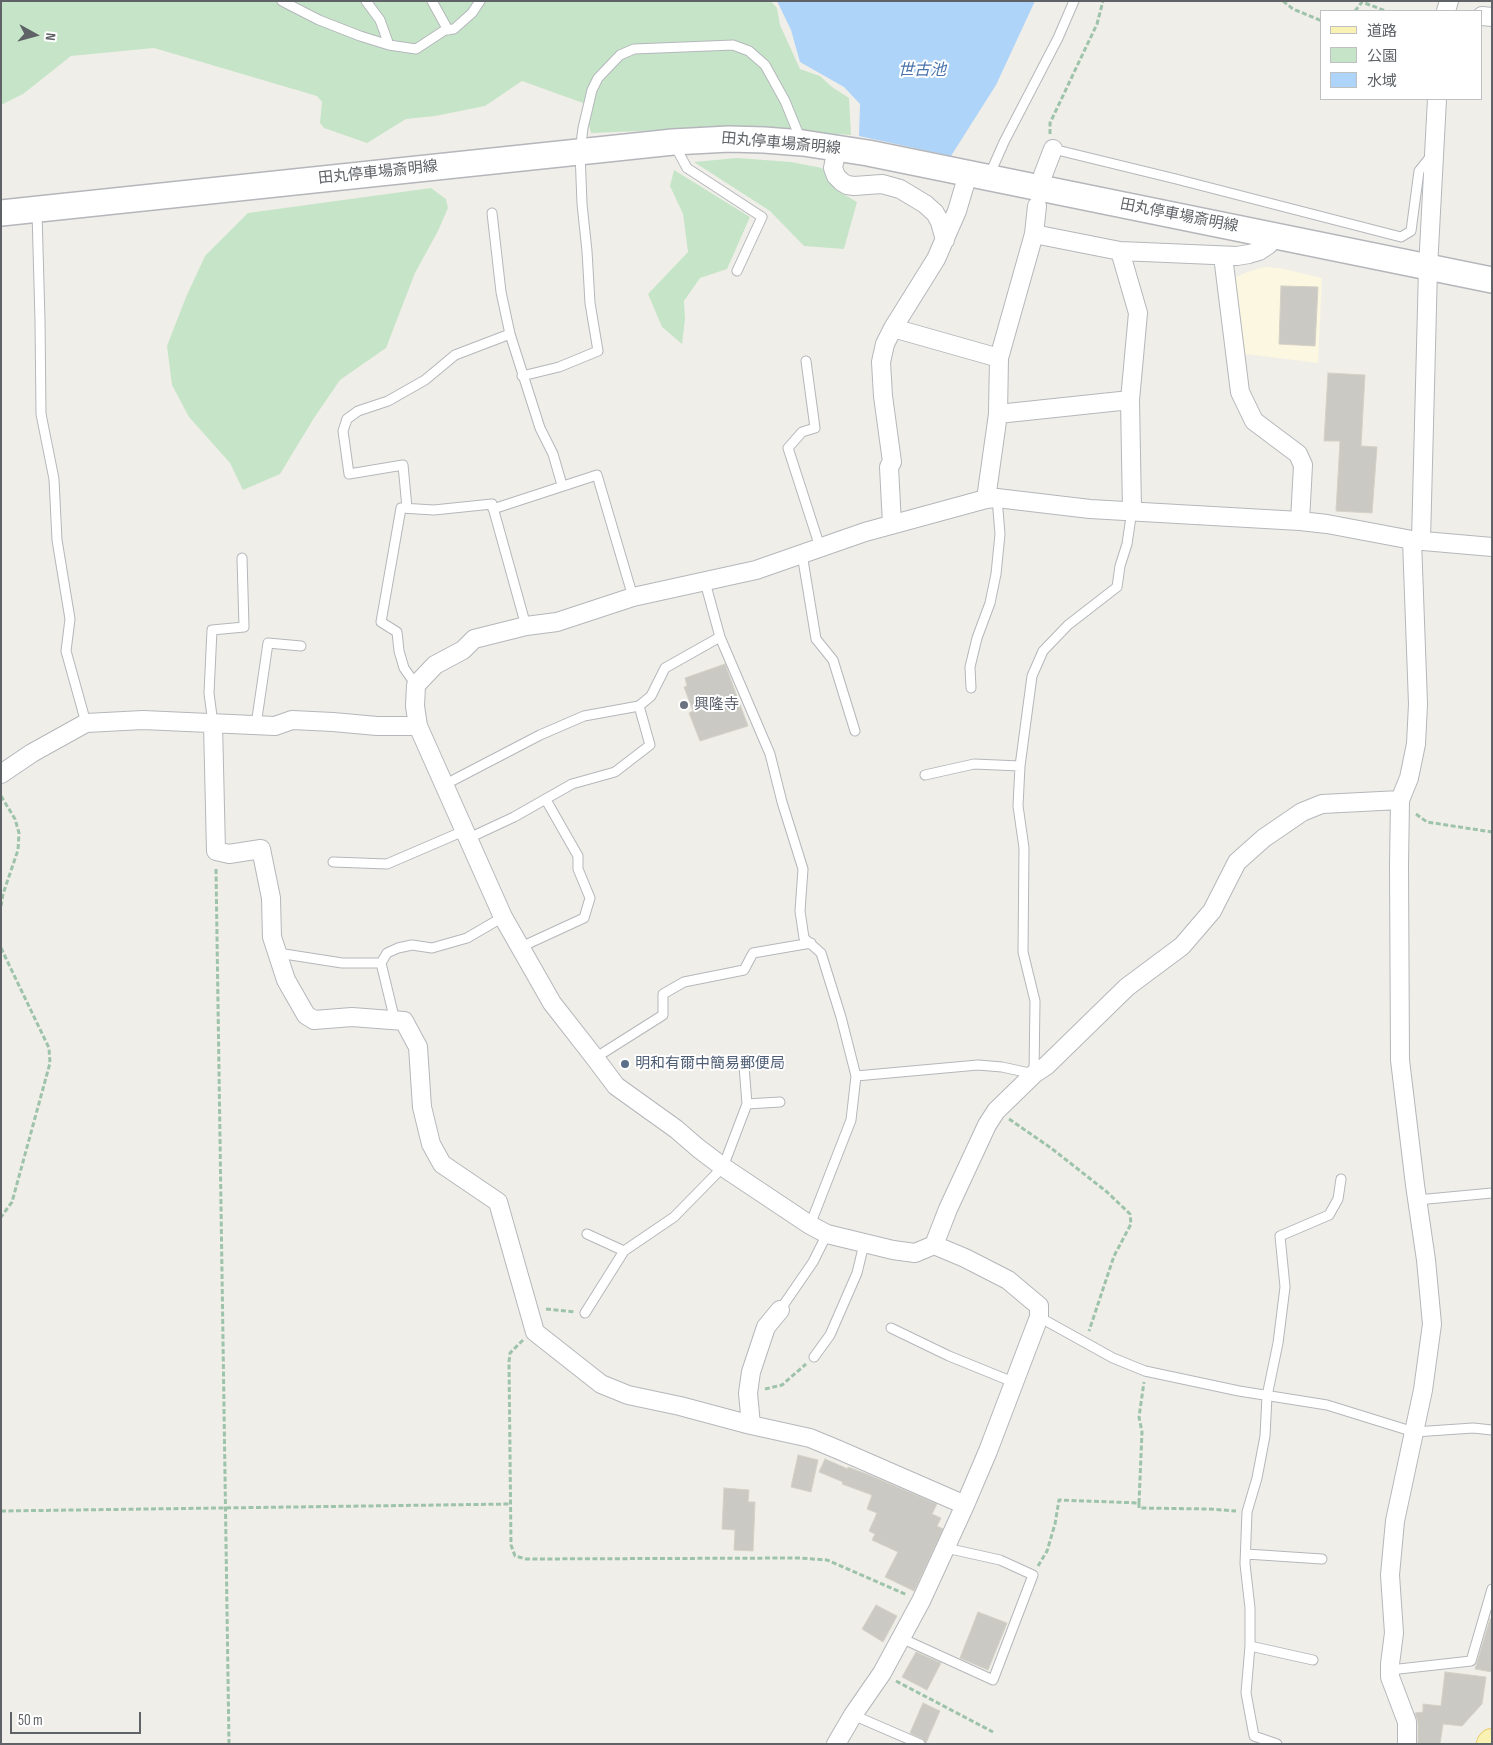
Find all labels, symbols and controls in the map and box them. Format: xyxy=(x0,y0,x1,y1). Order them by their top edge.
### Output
north arrow xyxy=(10,10,60,60)
legend xyxy=(1320,10,1483,100)
text: 道路 xyxy=(1367,22,1397,41)
text: N xyxy=(41,32,59,42)
text: 公園 xyxy=(1367,47,1397,66)
water label: 世古池 xyxy=(898,61,946,81)
text: 水域 xyxy=(1367,72,1397,91)
street label: 田丸停車場斎明線 xyxy=(720,130,842,158)
street label: 田丸停車場斎明線 xyxy=(317,158,439,188)
street label: 田丸停車場斎明線 xyxy=(1118,196,1240,236)
place label: 興隆寺 xyxy=(694,696,739,714)
marker: 興隆寺 xyxy=(678,699,690,711)
place label: 明和有爾中簡易郵便局 xyxy=(635,1055,785,1073)
marker: 明和有爾中簡易郵便局 xyxy=(619,1058,631,1070)
scale bar xyxy=(12,1702,144,1734)
text: 50 m xyxy=(18,1711,43,1730)

